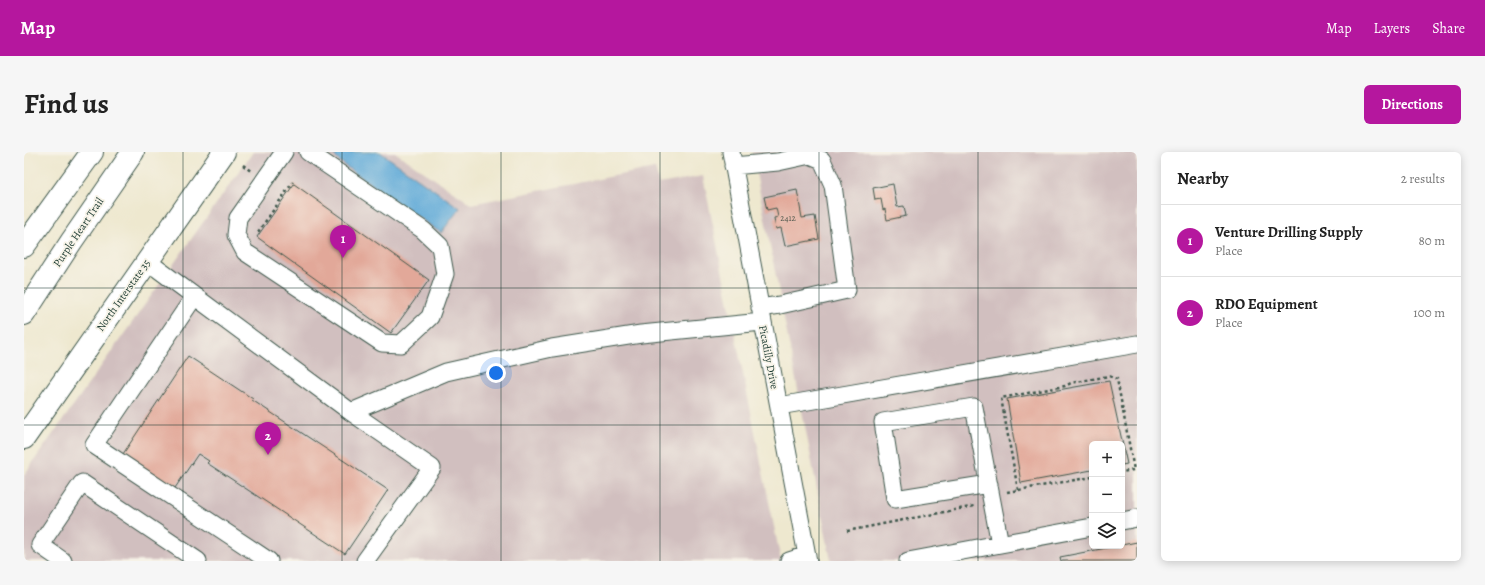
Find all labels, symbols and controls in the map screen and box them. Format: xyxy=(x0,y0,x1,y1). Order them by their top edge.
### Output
text: Map xyxy=(20,15,55,41)
text: Map xyxy=(1326,19,1352,38)
text: Layers xyxy=(1374,19,1410,38)
text: Share xyxy=(1432,19,1465,38)
text: Find us xyxy=(24,85,109,123)
button: Directions xyxy=(1364,85,1461,124)
text: Nearby xyxy=(1177,167,1228,190)
text: 2 results xyxy=(1401,170,1445,187)
street label: Purple Heart Trail xyxy=(50,194,107,270)
house number: 2412 xyxy=(780,212,797,224)
text: Venture Drilling Supply xyxy=(1215,222,1363,242)
pin: 1 xyxy=(330,225,356,258)
text: 1 xyxy=(1188,232,1192,249)
text: 80 m xyxy=(1418,232,1445,249)
text: Place xyxy=(1215,242,1243,259)
street label: North Interstate 35 xyxy=(93,256,154,334)
text: RDO Equipment xyxy=(1215,294,1318,314)
text: 2 xyxy=(1187,304,1193,321)
text: 100 m xyxy=(1413,304,1445,321)
text: Place xyxy=(1215,314,1243,331)
street label: Picadilly Drive xyxy=(755,324,782,390)
your location xyxy=(486,363,506,383)
pin: 2 xyxy=(255,422,281,455)
map controls xyxy=(1089,441,1125,549)
button: + xyxy=(1089,441,1125,477)
button: − xyxy=(1089,477,1125,513)
button: layers xyxy=(1089,513,1125,549)

